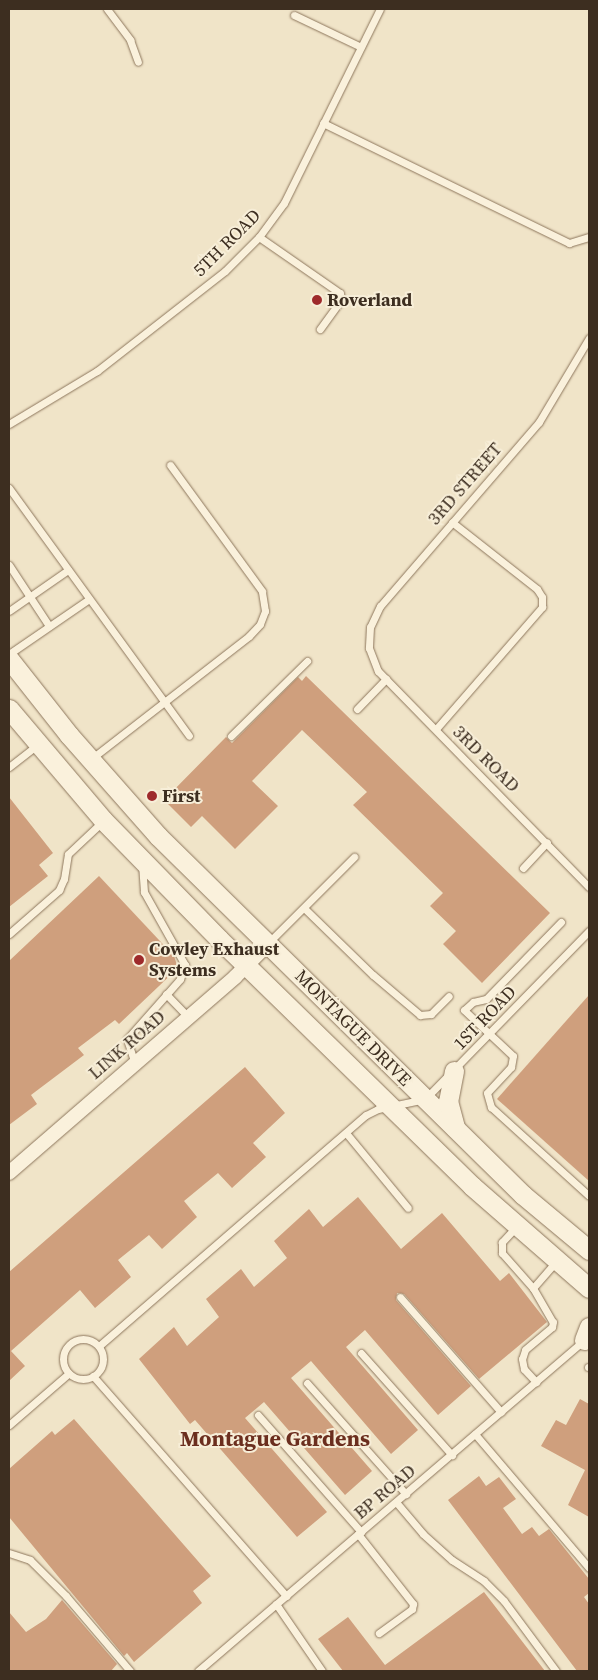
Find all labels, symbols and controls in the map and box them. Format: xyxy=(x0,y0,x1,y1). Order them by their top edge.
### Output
street label: 5TH ROAD xyxy=(189,205,265,281)
place label: Roverland xyxy=(327,289,412,311)
marker: Roverland xyxy=(311,294,323,306)
street label: 3RD STREET xyxy=(423,438,507,530)
street label: 3RD ROAD xyxy=(448,721,524,797)
place label: First xyxy=(162,785,201,807)
marker: First xyxy=(146,790,158,802)
place label: Cowley Exhaust Systems xyxy=(149,939,279,982)
marker: Cowley Exhaust Systems xyxy=(133,954,145,966)
street label: MONTAGUE DRIVE xyxy=(290,965,416,1091)
street label: 1ST ROAD xyxy=(449,981,521,1055)
street label: LINK ROAD xyxy=(84,1006,170,1084)
district label: Montague Gardens xyxy=(180,1426,370,1452)
street label: BP ROAD xyxy=(350,1460,420,1524)

